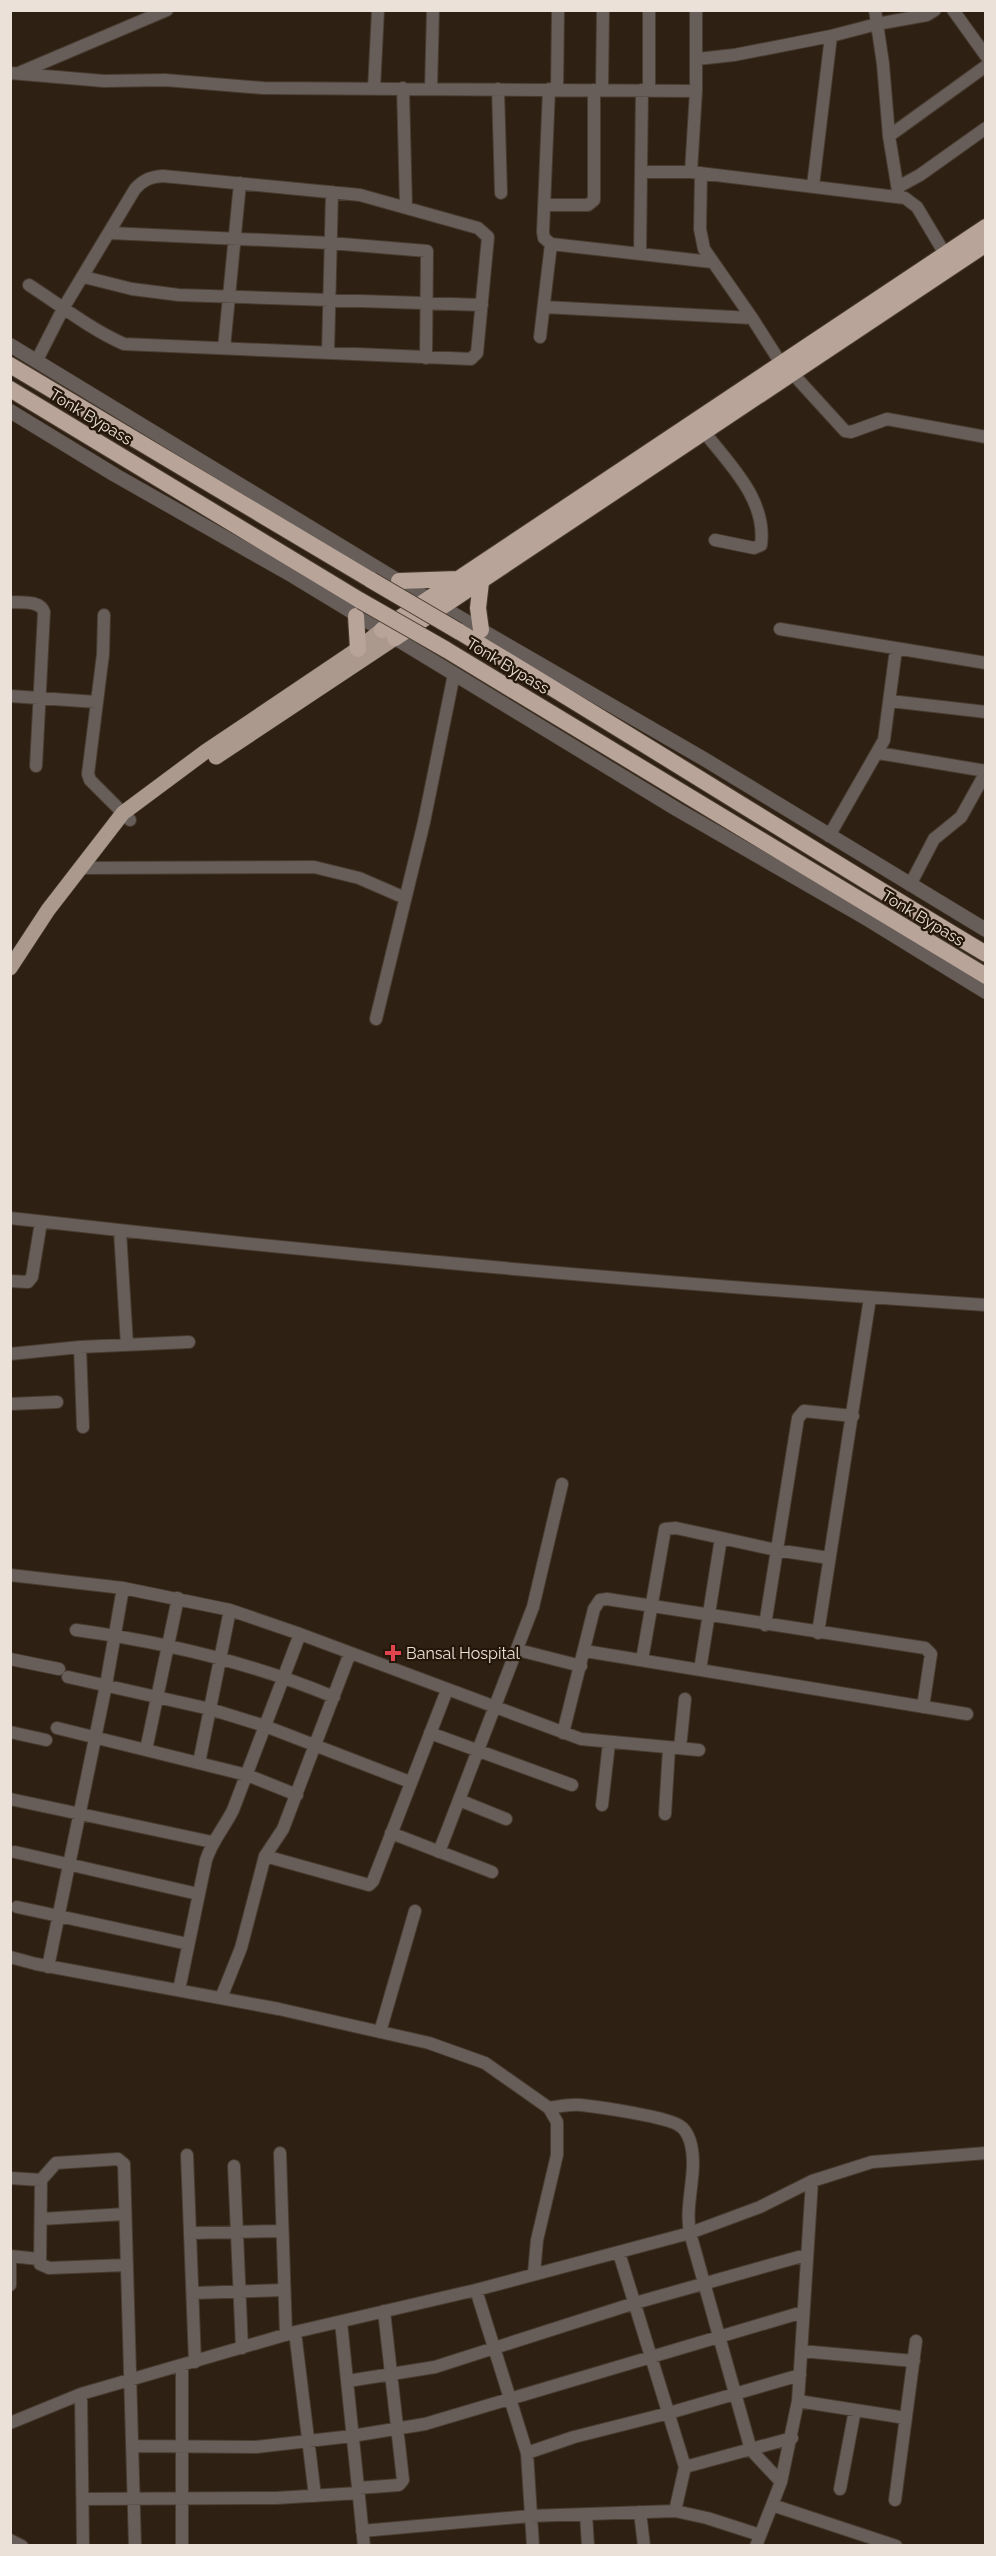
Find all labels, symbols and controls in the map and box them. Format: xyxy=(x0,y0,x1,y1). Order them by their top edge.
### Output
street label: Tonk Bypass xyxy=(46,385,136,449)
street label: Tonk Bypass xyxy=(463,634,553,698)
street label: Tonk Bypass xyxy=(878,886,968,950)
marker: Bansal Hospital xyxy=(384,1644,402,1662)
place label: Bansal Hospital xyxy=(406,1644,520,1663)

